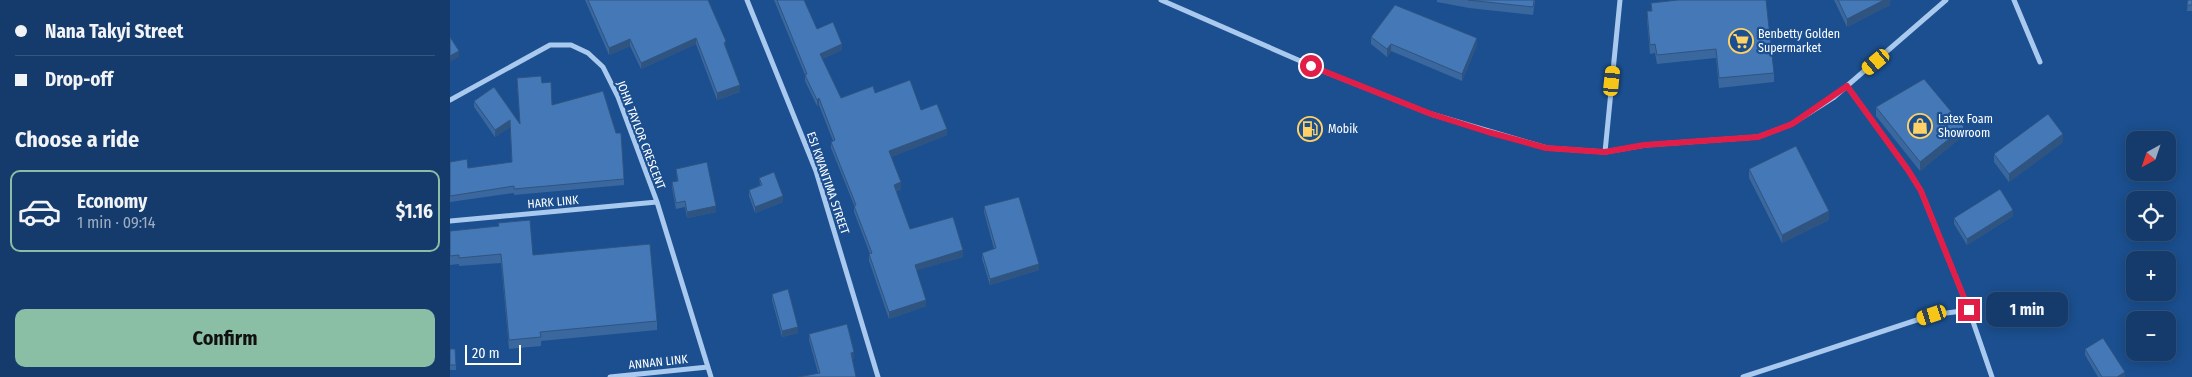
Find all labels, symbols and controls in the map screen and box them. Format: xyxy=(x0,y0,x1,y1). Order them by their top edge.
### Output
text: Nana Takyi Street xyxy=(45,20,184,43)
place label: Benbetty Golden Supermarket xyxy=(1758,27,1840,55)
supermarket icon: Benbetty Golden Supermarket xyxy=(1728,28,1754,54)
car xyxy=(1859,47,1892,77)
route start xyxy=(1300,55,1322,77)
car xyxy=(1602,65,1621,97)
text: Drop-off xyxy=(45,68,113,91)
street label: JOHN TAYLOR CRESCENT xyxy=(614,79,668,192)
place label: Latex Foam Showroom xyxy=(1938,112,1993,140)
shop icon: Latex Foam Showroom xyxy=(1907,113,1933,139)
fuel station icon: Mobik xyxy=(1297,116,1323,142)
place label: Mobik xyxy=(1328,122,1358,136)
text: Choose a ride xyxy=(15,126,139,153)
street label: ESI KWANTIMA STREET xyxy=(804,130,852,236)
north arrow xyxy=(2126,131,2176,181)
map controls xyxy=(2126,131,2176,361)
icon: car xyxy=(17,189,62,234)
text: Economy xyxy=(77,190,147,213)
button: locate xyxy=(2126,191,2176,241)
street label: HARK LINK xyxy=(527,193,580,211)
text: $1.16 xyxy=(396,200,433,223)
text: 1 min · 09:14 xyxy=(77,213,155,232)
button: + xyxy=(2126,251,2176,301)
callout: 1 min xyxy=(1986,292,2069,328)
route end xyxy=(1958,299,1980,321)
text: 1 min xyxy=(2010,300,2044,319)
car xyxy=(1915,303,1948,327)
button: Confirm xyxy=(15,309,435,367)
button: − xyxy=(2126,311,2176,361)
scale bar xyxy=(465,342,521,365)
text: 20 m xyxy=(472,345,500,362)
street label: ANNAN LINK xyxy=(628,352,689,372)

